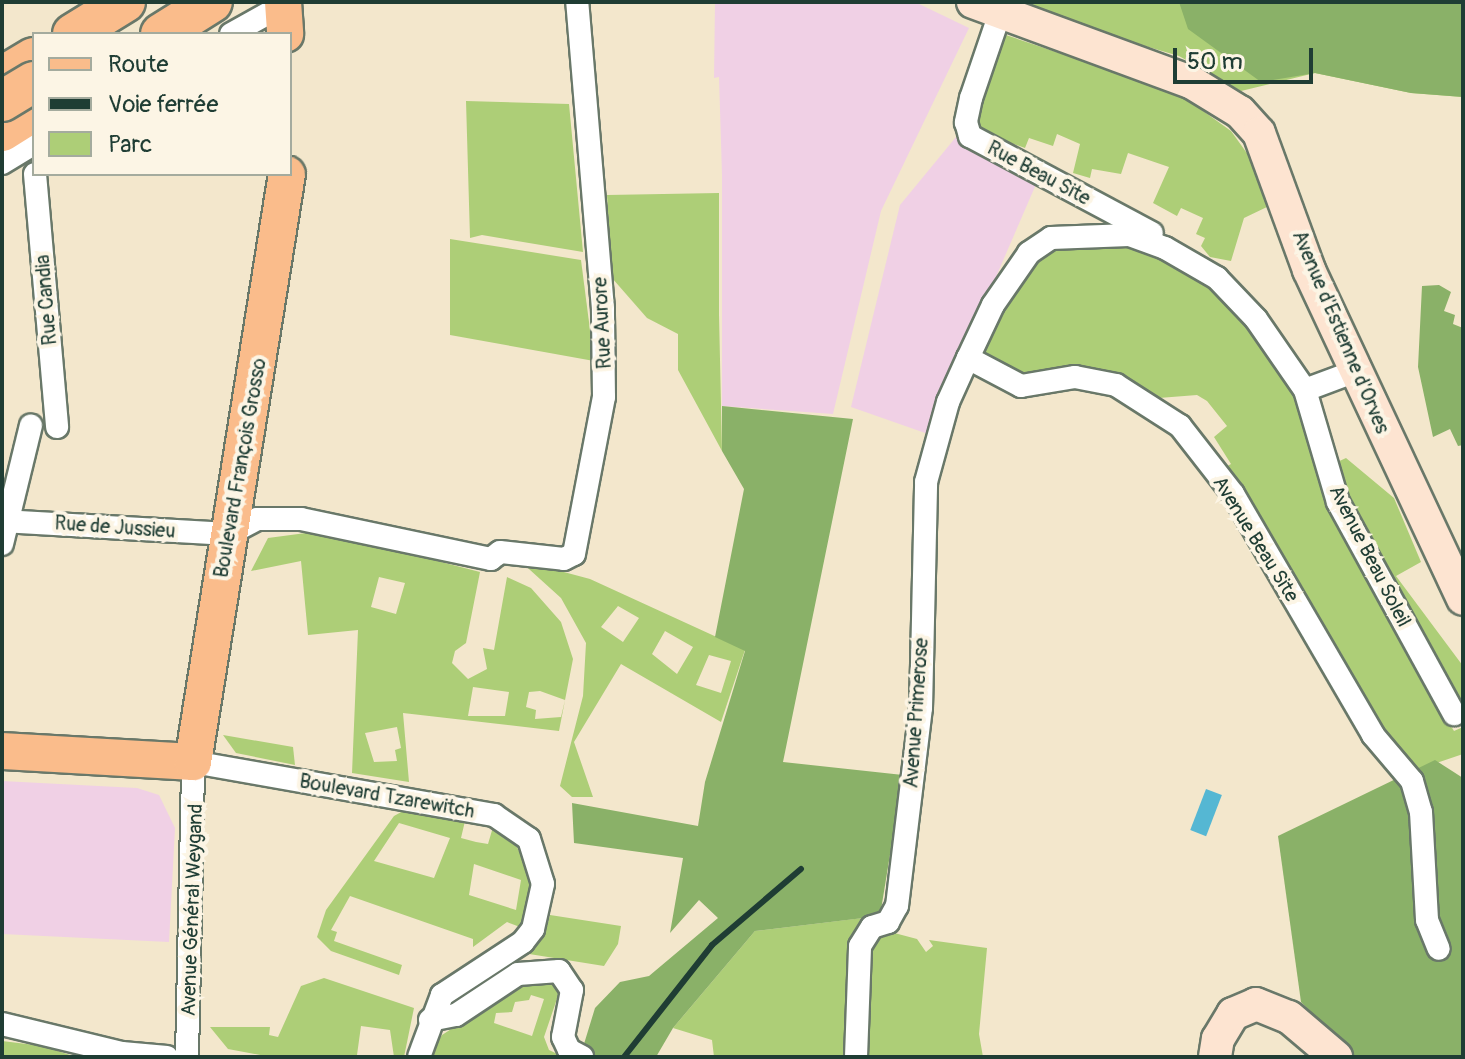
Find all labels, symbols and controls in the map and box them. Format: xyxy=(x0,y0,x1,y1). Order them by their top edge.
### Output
legend xyxy=(32,32,292,176)
scale bar xyxy=(1177,32,1317,82)
text: 50 m xyxy=(1187,47,1243,76)
text: Route xyxy=(108,50,168,79)
text: Voie ferrée xyxy=(108,90,218,119)
text: Parc xyxy=(108,130,152,159)
street label: Rue Beau Site xyxy=(983,136,1095,210)
street label: Avenue d'Estienne d'Orves xyxy=(1287,227,1395,437)
street label: Rue Candia xyxy=(30,254,62,346)
street label: Rue Aurore xyxy=(588,276,616,370)
street label: Boulevard François Grosso xyxy=(209,356,271,580)
street label: Avenue Beau Site xyxy=(1208,472,1304,606)
street label: Avenue Beau Soleil xyxy=(1324,481,1416,631)
street label: Rue de Jussieu xyxy=(54,511,176,543)
street label: Avenue Primerose xyxy=(899,637,933,789)
street label: Boulevard Tzarewitch xyxy=(298,769,476,823)
street label: Avenue Général Weygand xyxy=(176,803,208,1017)

